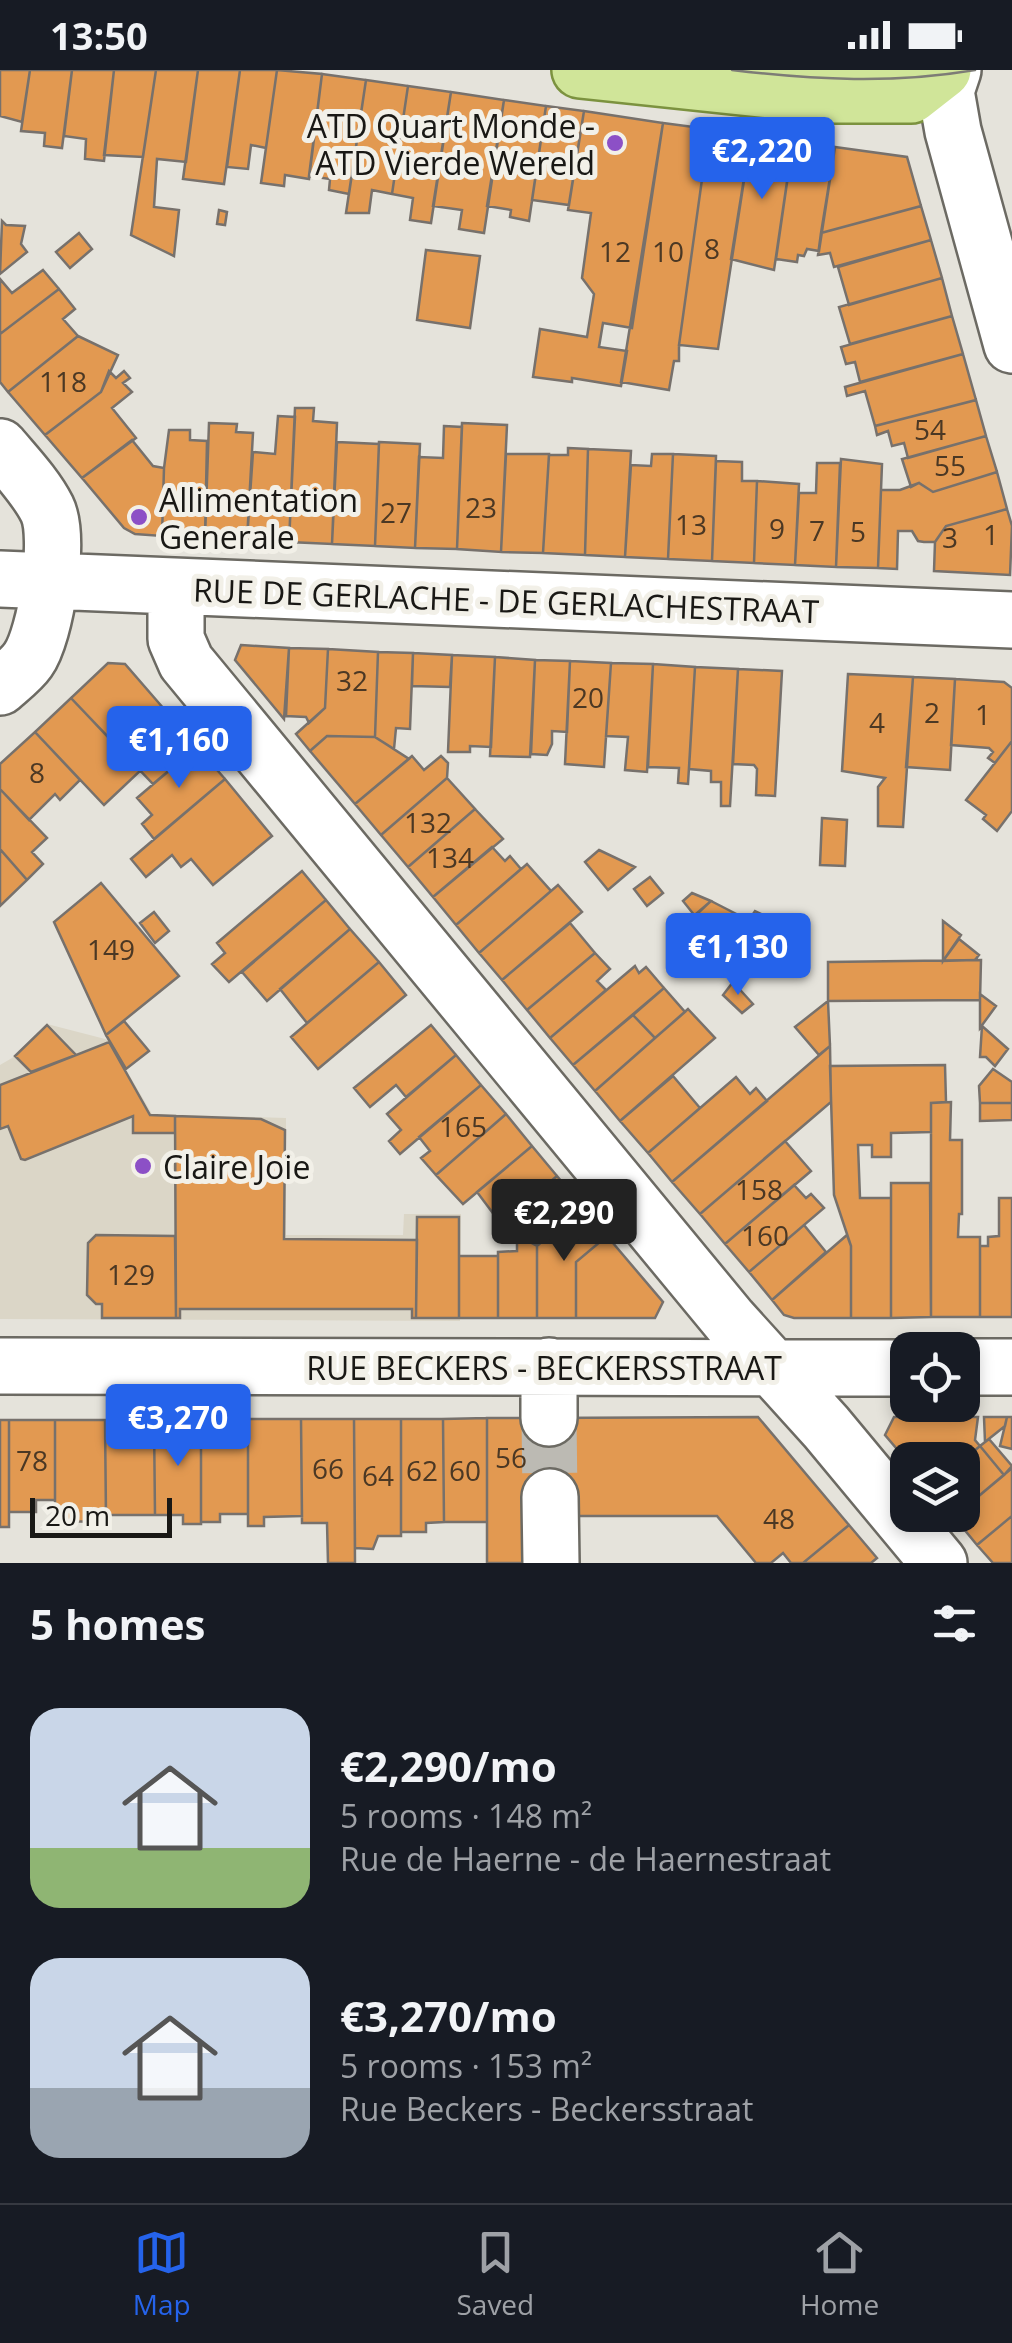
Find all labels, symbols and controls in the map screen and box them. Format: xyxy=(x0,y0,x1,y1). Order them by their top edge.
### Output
text: 13:50 xyxy=(50,9,148,61)
place label: ATD Quart Monde - ATD Vierde Wereld xyxy=(307,104,595,184)
pin: €2,220 xyxy=(681,117,843,202)
text: €2,220 xyxy=(712,128,812,171)
marker: ATD Quart Monde - ATD Vierde Wereld xyxy=(604,132,626,154)
house number: 8 xyxy=(704,229,720,267)
house number: 12 xyxy=(599,232,631,270)
house number: 10 xyxy=(652,232,684,270)
house number: 118 xyxy=(39,362,87,400)
house number: 54 xyxy=(914,410,946,448)
house number: 55 xyxy=(934,446,966,484)
place label: Allimentation Generale xyxy=(159,478,358,558)
house number: 23 xyxy=(465,488,497,526)
house number: 27 xyxy=(380,493,412,531)
house number: 13 xyxy=(675,505,707,543)
marker: Allimentation Generale xyxy=(128,506,150,528)
house number: 9 xyxy=(769,509,785,547)
house number: 7 xyxy=(809,511,825,549)
house number: 5 xyxy=(850,512,866,550)
house number: 1 xyxy=(983,515,999,553)
house number: 3 xyxy=(942,518,958,556)
street label: RUE DE GERLACHE - DE GERLACHESTRAAT xyxy=(192,568,820,632)
house number: 32 xyxy=(336,661,368,699)
house number: 20 xyxy=(572,678,604,716)
house number: 2 xyxy=(924,693,940,731)
house number: 1 xyxy=(975,695,991,733)
house number: 4 xyxy=(869,703,885,741)
pin: €1,160 xyxy=(98,706,260,791)
text: €1,160 xyxy=(129,717,229,760)
house number: 8 xyxy=(29,753,45,791)
house number: 132 xyxy=(404,803,452,841)
house number: 134 xyxy=(426,838,474,876)
pin: €1,130 xyxy=(657,913,819,998)
text: €1,130 xyxy=(688,924,788,967)
house number: 149 xyxy=(87,930,135,968)
house number: 165 xyxy=(439,1107,487,1145)
place label: Claire Joie xyxy=(163,1145,310,1188)
marker: Claire Joie xyxy=(132,1155,154,1177)
house number: 158 xyxy=(735,1170,783,1208)
pin: €2,290 xyxy=(483,1179,645,1264)
text: €2,290 xyxy=(514,1190,614,1233)
house number: 160 xyxy=(741,1216,789,1254)
house number: 129 xyxy=(107,1255,155,1293)
map controls xyxy=(890,1332,980,1532)
button: locate xyxy=(890,1332,980,1422)
street label: RUE BECKERS - BECKERSSTRAAT xyxy=(306,1346,782,1389)
pin: €3,270 xyxy=(97,1384,259,1469)
text: €3,270 xyxy=(128,1395,228,1438)
house number: 56 xyxy=(495,1438,527,1476)
house number: 78 xyxy=(16,1441,48,1479)
button: layers xyxy=(890,1442,980,1532)
house number: 66 xyxy=(312,1449,344,1487)
house number: 62 xyxy=(406,1451,438,1489)
house number: 60 xyxy=(449,1451,481,1489)
house number: 64 xyxy=(362,1456,394,1494)
scale bar xyxy=(30,1493,172,1538)
text: 20 m xyxy=(45,1496,110,1534)
house number: 48 xyxy=(763,1499,795,1537)
text: 5 homes xyxy=(30,1595,205,1652)
icon: filters xyxy=(927,1596,982,1651)
text: €2,290/mo xyxy=(340,1737,557,1794)
icon: home xyxy=(110,1748,230,1868)
text: 5 rooms · 148 m² xyxy=(340,1794,592,1837)
text: Rue de Haerne - de Haernestraat xyxy=(340,1837,831,1880)
text: €3,270/mo xyxy=(340,1987,557,2044)
icon: home xyxy=(110,1998,230,2118)
text: 5 rooms · 153 m² xyxy=(340,2044,592,2087)
text: Rue Beckers - Beckersstraat xyxy=(340,2087,753,2130)
tab: Map xyxy=(133,2225,191,2323)
tab: Saved xyxy=(456,2225,534,2323)
tab: Home xyxy=(800,2225,879,2323)

